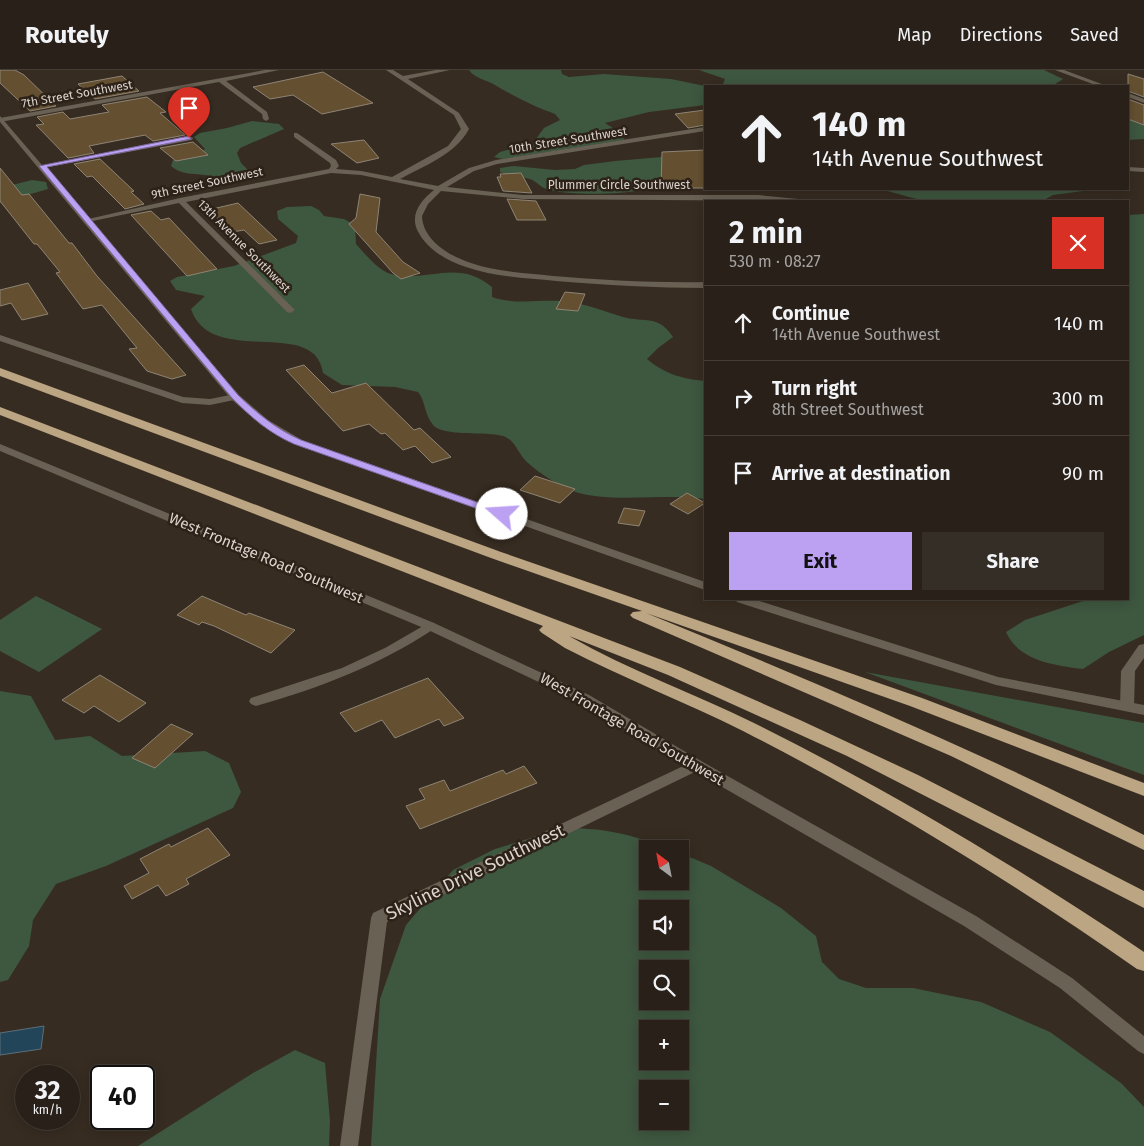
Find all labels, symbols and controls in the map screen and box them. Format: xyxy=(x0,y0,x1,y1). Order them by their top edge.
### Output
text: Routely xyxy=(25,21,109,49)
text: Map xyxy=(897,24,932,46)
text: Directions xyxy=(960,24,1042,46)
text: Saved xyxy=(1070,24,1119,46)
street label: 7th Street Southwest xyxy=(20,77,134,111)
pin xyxy=(168,87,210,138)
icon: arrive xyxy=(175,94,203,122)
text: 140 m xyxy=(812,103,906,145)
icon: ahead xyxy=(729,105,794,170)
street label: 10th Street Southwest xyxy=(508,124,629,156)
text: 14th Avenue Southwest xyxy=(812,145,1043,172)
street label: 9th Street Southwest xyxy=(150,164,265,202)
street label: Plummer Circle Southwest xyxy=(548,178,691,192)
street label: 13th Avenue Southwest xyxy=(195,197,294,296)
text: 2 min xyxy=(729,215,803,251)
button: close xyxy=(1052,217,1104,269)
text: 530 m · 08:27 xyxy=(729,252,821,271)
text: Continue xyxy=(772,302,850,325)
icon: ahead xyxy=(729,309,757,337)
text: 140 m xyxy=(1054,312,1104,335)
text: 14th Avenue Southwest xyxy=(772,325,940,344)
text: Turn right xyxy=(772,377,857,400)
icon: right xyxy=(729,384,757,412)
text: 300 m xyxy=(1052,387,1104,410)
text: 8th Street Southwest xyxy=(772,400,924,419)
icon: arrive xyxy=(729,459,757,487)
text: Arrive at destination xyxy=(772,462,951,485)
text: 90 m xyxy=(1062,462,1104,485)
position arrow xyxy=(475,487,527,539)
street label: West Frontage Road Southwest xyxy=(166,509,366,607)
button: Exit xyxy=(729,532,912,590)
button: Share xyxy=(922,532,1104,590)
street label: West Frontage Road Southwest xyxy=(537,669,728,789)
street label: Skyline Drive Southwest xyxy=(382,819,568,925)
north arrow xyxy=(639,840,689,890)
map controls xyxy=(639,840,689,1130)
button: sound xyxy=(639,900,689,950)
button: search xyxy=(639,960,689,1010)
button: + xyxy=(639,1020,689,1070)
speed limit sign: 40 xyxy=(90,1065,155,1130)
text: 32 xyxy=(35,1076,60,1106)
button: − xyxy=(639,1080,689,1130)
text: km/h xyxy=(33,1103,62,1117)

